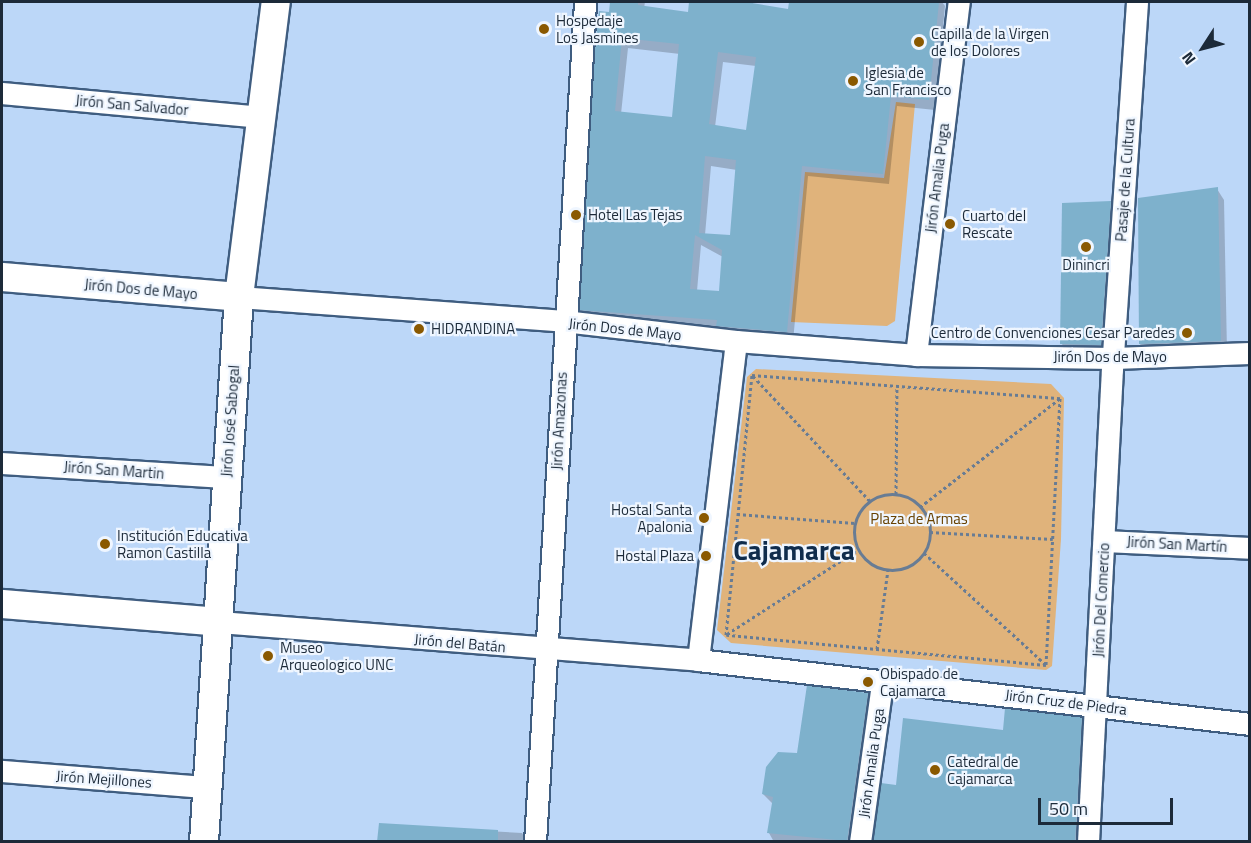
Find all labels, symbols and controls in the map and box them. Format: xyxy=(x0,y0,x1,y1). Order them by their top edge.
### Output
place label: Hospedaje Los Jasmines xyxy=(556,11,639,46)
north arrow xyxy=(1173,18,1233,78)
marker: Hospedaje Los Jasmines xyxy=(537,22,551,36)
place label: Capilla de la Virgen de los Dolores xyxy=(931,24,1049,59)
marker: Capilla de la Virgen de los Dolores xyxy=(912,35,926,49)
text: N xyxy=(1175,47,1201,70)
place label: Iglesia de San Francisco xyxy=(865,63,952,98)
marker: Iglesia de San Francisco xyxy=(846,74,860,88)
street label: Jirón San Salvador xyxy=(75,91,189,119)
street label: Pasaje de la Cultura xyxy=(1112,118,1138,242)
street label: Jirón Amalia Puga xyxy=(921,122,953,234)
place label: Hotel Las Tejas xyxy=(588,206,682,224)
place label: Cuarto del Rescate xyxy=(962,206,1026,241)
marker: Hotel Las Tejas xyxy=(569,208,583,222)
marker: Cuarto del Rescate xyxy=(943,217,957,231)
marker: Dinincri xyxy=(1079,240,1093,254)
place label: Dinincri xyxy=(1062,256,1110,274)
street label: Jirón Dos de Mayo xyxy=(84,275,198,303)
street label: Jirón Dos de Mayo xyxy=(568,314,682,344)
place label: HIDRANDINA xyxy=(431,320,515,338)
marker: HIDRANDINA xyxy=(412,322,426,336)
place label: Centro de Convenciones Cesar Paredes xyxy=(931,324,1175,342)
marker: Centro de Convenciones Cesar Paredes xyxy=(1180,326,1194,340)
street label: Jirón Dos de Mayo xyxy=(1053,348,1167,366)
street label: Jirón José Sabogal xyxy=(217,364,243,478)
street label: Jirón Amazonas xyxy=(547,372,571,470)
street label: Jirón San Martin xyxy=(63,458,165,482)
place label: Hostal Santa Apalonia xyxy=(611,500,692,535)
park label: Plaza de Armas xyxy=(870,510,968,528)
marker: Hostal Santa Apalonia xyxy=(697,511,711,525)
place label: Institución Educativa Ramon Castilla xyxy=(117,526,248,561)
street label: Jirón San Martín xyxy=(1126,532,1228,556)
district label: Cajamarca xyxy=(733,534,855,566)
marker: Institución Educativa Ramon Castilla xyxy=(98,537,112,551)
street label: Jirón Del Comercio xyxy=(1089,542,1113,658)
place label: Hostal Plaza xyxy=(615,547,694,565)
marker: Hostal Plaza xyxy=(699,549,713,563)
street label: Jirón del Batán xyxy=(413,630,507,656)
place label: Museo Arqueologico UNC xyxy=(280,638,393,673)
marker: Museo Arqueologico UNC xyxy=(261,649,275,663)
place label: Obispado de Cajamarca xyxy=(880,664,958,699)
marker: Obispado de Cajamarca xyxy=(861,675,875,689)
street label: Jirón Cruz de Piedra xyxy=(1004,686,1128,718)
street label: Jirón Amalia Puga xyxy=(854,707,888,819)
place label: Catedral de Cajamarca xyxy=(947,752,1018,787)
marker: Catedral de Cajamarca xyxy=(928,763,942,777)
street label: Jirón Mejillones xyxy=(55,767,153,791)
scale bar xyxy=(1041,786,1176,824)
text: 50 m xyxy=(1049,795,1088,822)

